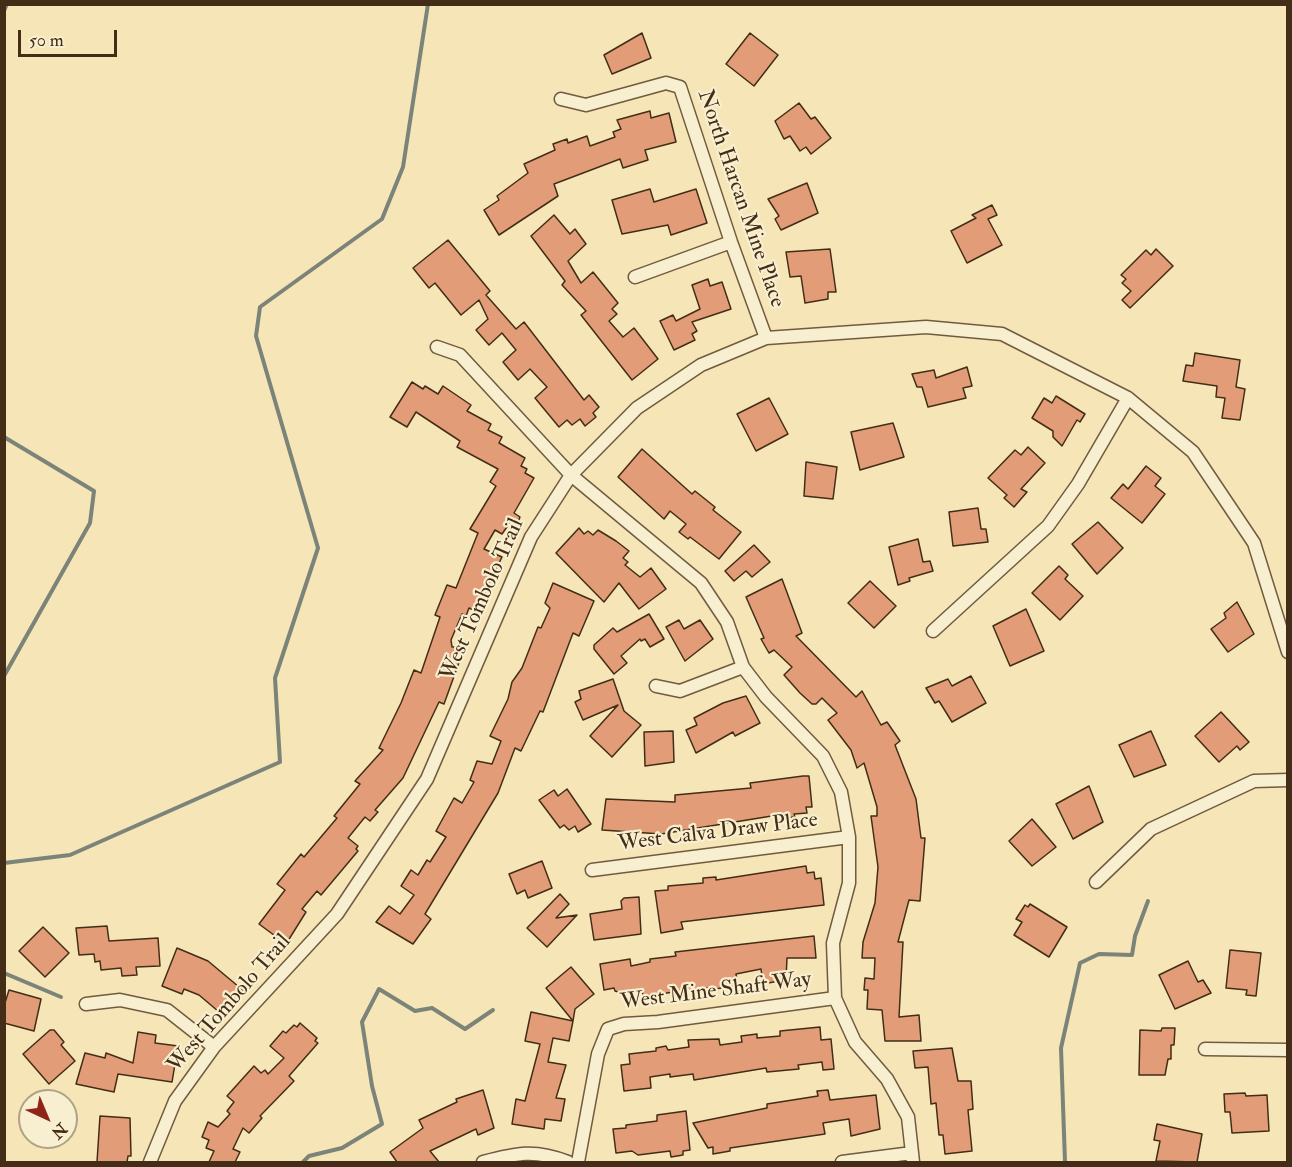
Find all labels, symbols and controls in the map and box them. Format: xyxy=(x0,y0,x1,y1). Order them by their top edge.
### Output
scale bar xyxy=(21,18,120,56)
text: 50 m xyxy=(29,29,64,52)
street label: North Harcan Mine Place xyxy=(690,87,790,311)
street label: West Tombolo Trail xyxy=(435,515,531,685)
street label: West Calva Draw Place xyxy=(616,808,820,858)
street label: West Tombolo Trail xyxy=(163,929,297,1079)
street label: West Mine Shaft Way xyxy=(619,967,813,1017)
north arrow xyxy=(18,1089,78,1149)
text: N xyxy=(47,1118,71,1143)

